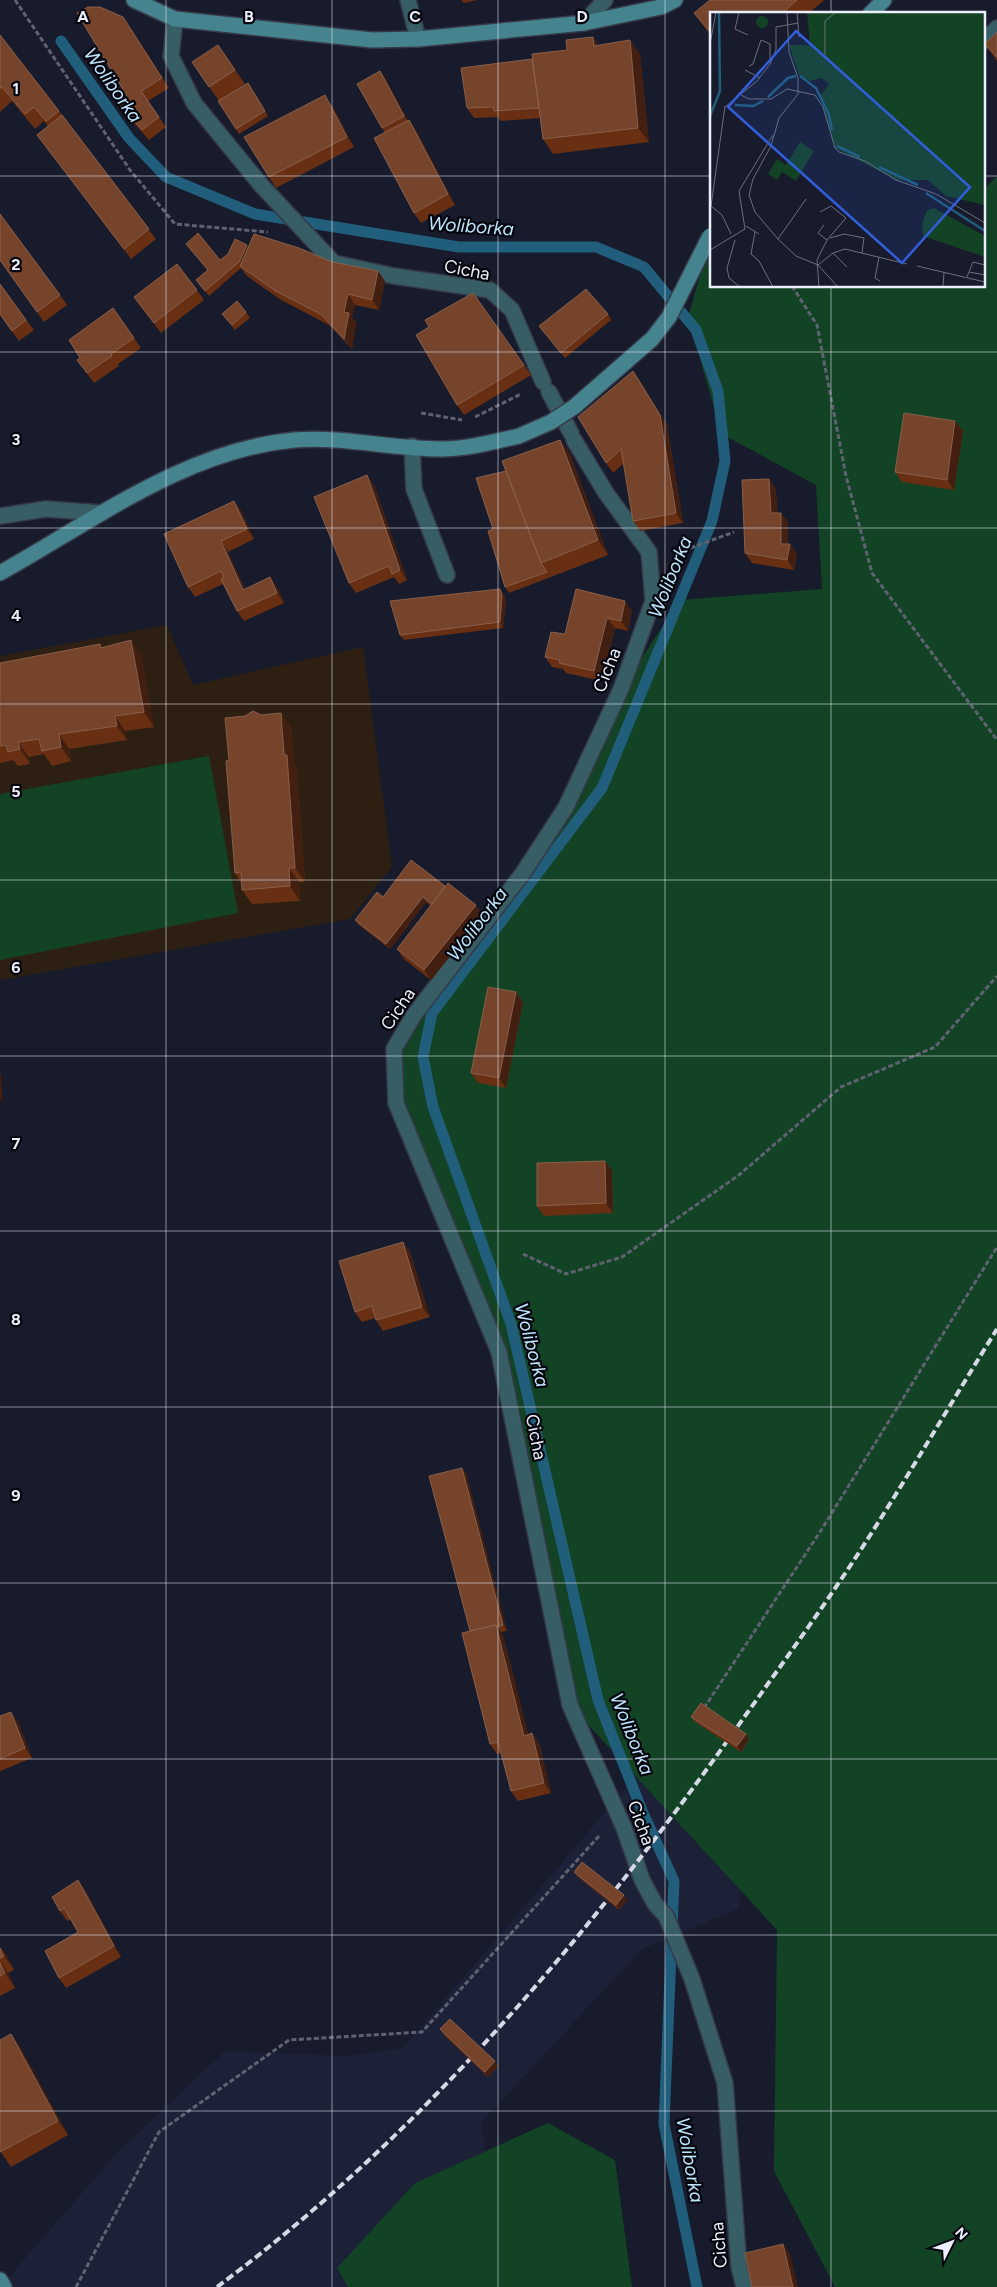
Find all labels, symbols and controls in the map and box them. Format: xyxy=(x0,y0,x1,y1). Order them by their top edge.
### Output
text: A xyxy=(77,7,89,26)
text: B xyxy=(244,7,254,26)
text: C xyxy=(409,7,421,26)
text: D xyxy=(576,7,588,26)
inset map xyxy=(710,12,984,288)
water label: Woliborka xyxy=(79,43,147,127)
text: 1 xyxy=(13,79,19,98)
water label: Woliborka xyxy=(427,212,515,240)
text: 2 xyxy=(11,255,21,274)
street label: Cicha xyxy=(442,255,492,285)
text: 3 xyxy=(12,430,21,449)
water label: Woliborka xyxy=(643,533,697,621)
text: 4 xyxy=(11,606,21,625)
street label: Cicha xyxy=(588,644,626,696)
text: 5 xyxy=(11,782,21,801)
water label: Woliborka xyxy=(442,883,512,965)
text: 6 xyxy=(11,958,21,977)
street label: Cicha xyxy=(376,984,420,1034)
text: 7 xyxy=(12,1134,21,1153)
water label: Woliborka xyxy=(510,1300,554,1390)
text: 8 xyxy=(11,1310,21,1329)
street label: Cicha xyxy=(521,1412,551,1462)
text: 9 xyxy=(11,1486,21,1505)
water label: Woliborka xyxy=(605,1690,659,1778)
street label: Cicha xyxy=(622,1798,660,1848)
water label: Woliborka xyxy=(671,2116,709,2204)
north arrow xyxy=(927,2217,977,2267)
street label: Cicha xyxy=(706,2221,732,2269)
text: N xyxy=(951,2224,971,2243)

